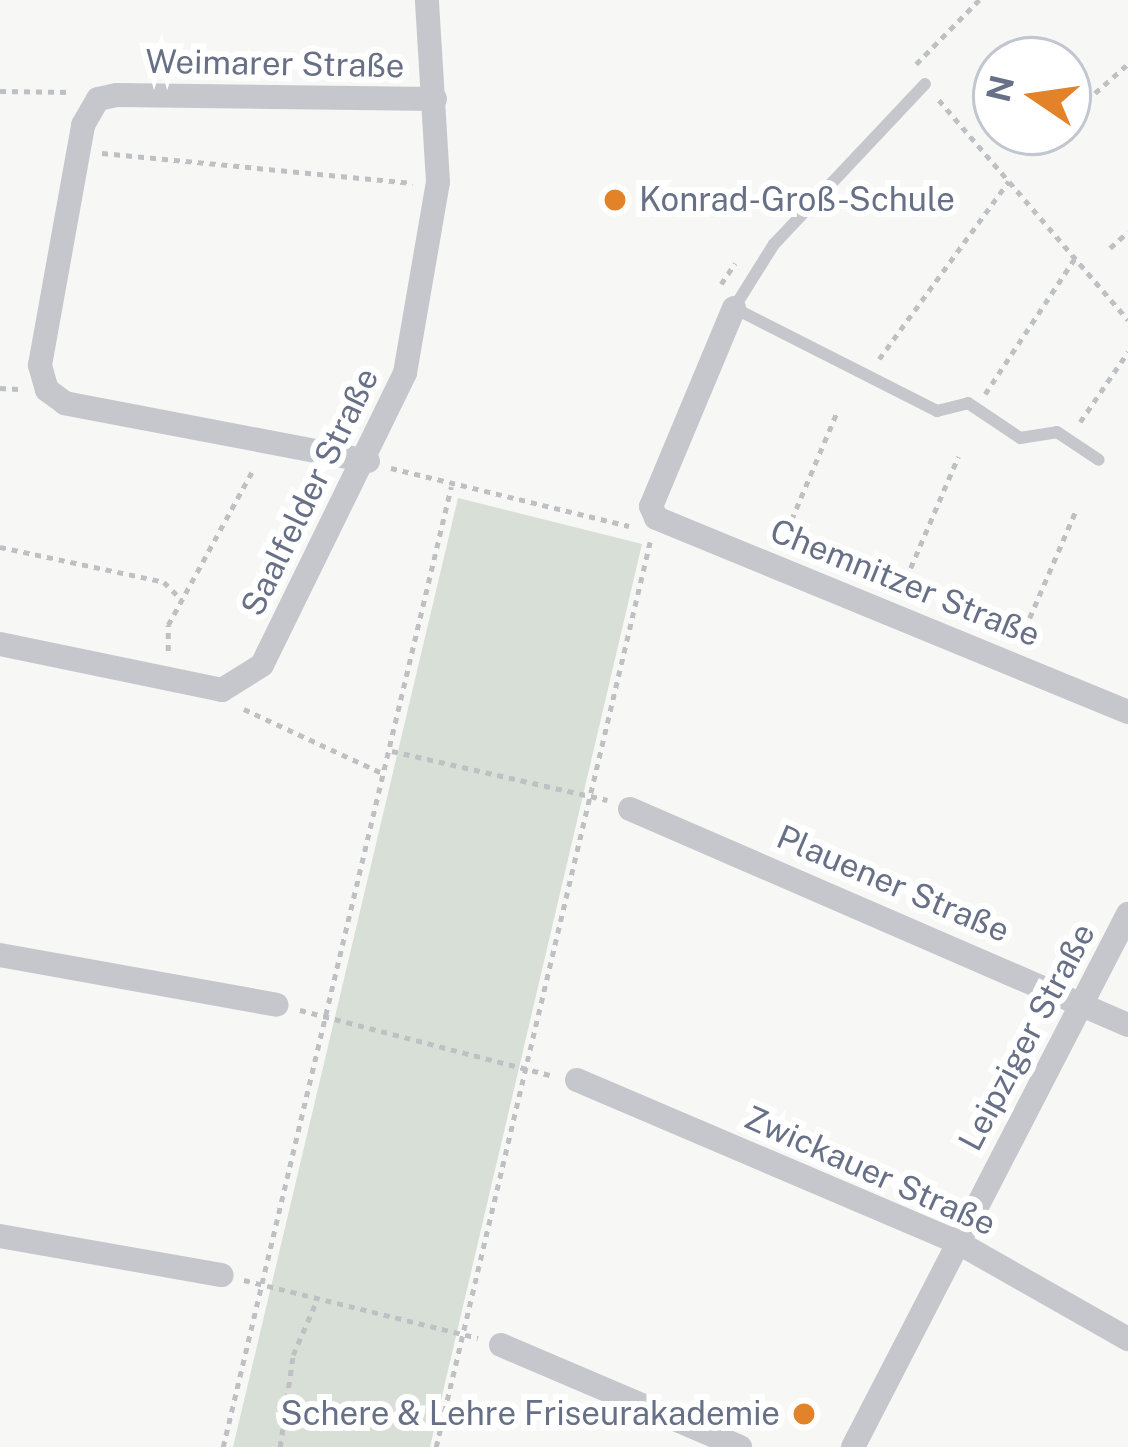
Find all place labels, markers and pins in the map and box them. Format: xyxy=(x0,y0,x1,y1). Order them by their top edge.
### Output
place label: Konrad-Groß-Schule xyxy=(639,180,955,220)
marker: Konrad-Groß-Schule xyxy=(602,187,628,213)
place label: Schere & Lehre Friseurakademie xyxy=(280,1394,780,1434)
marker: Schere & Lehre Friseurakademie xyxy=(791,1401,817,1427)

